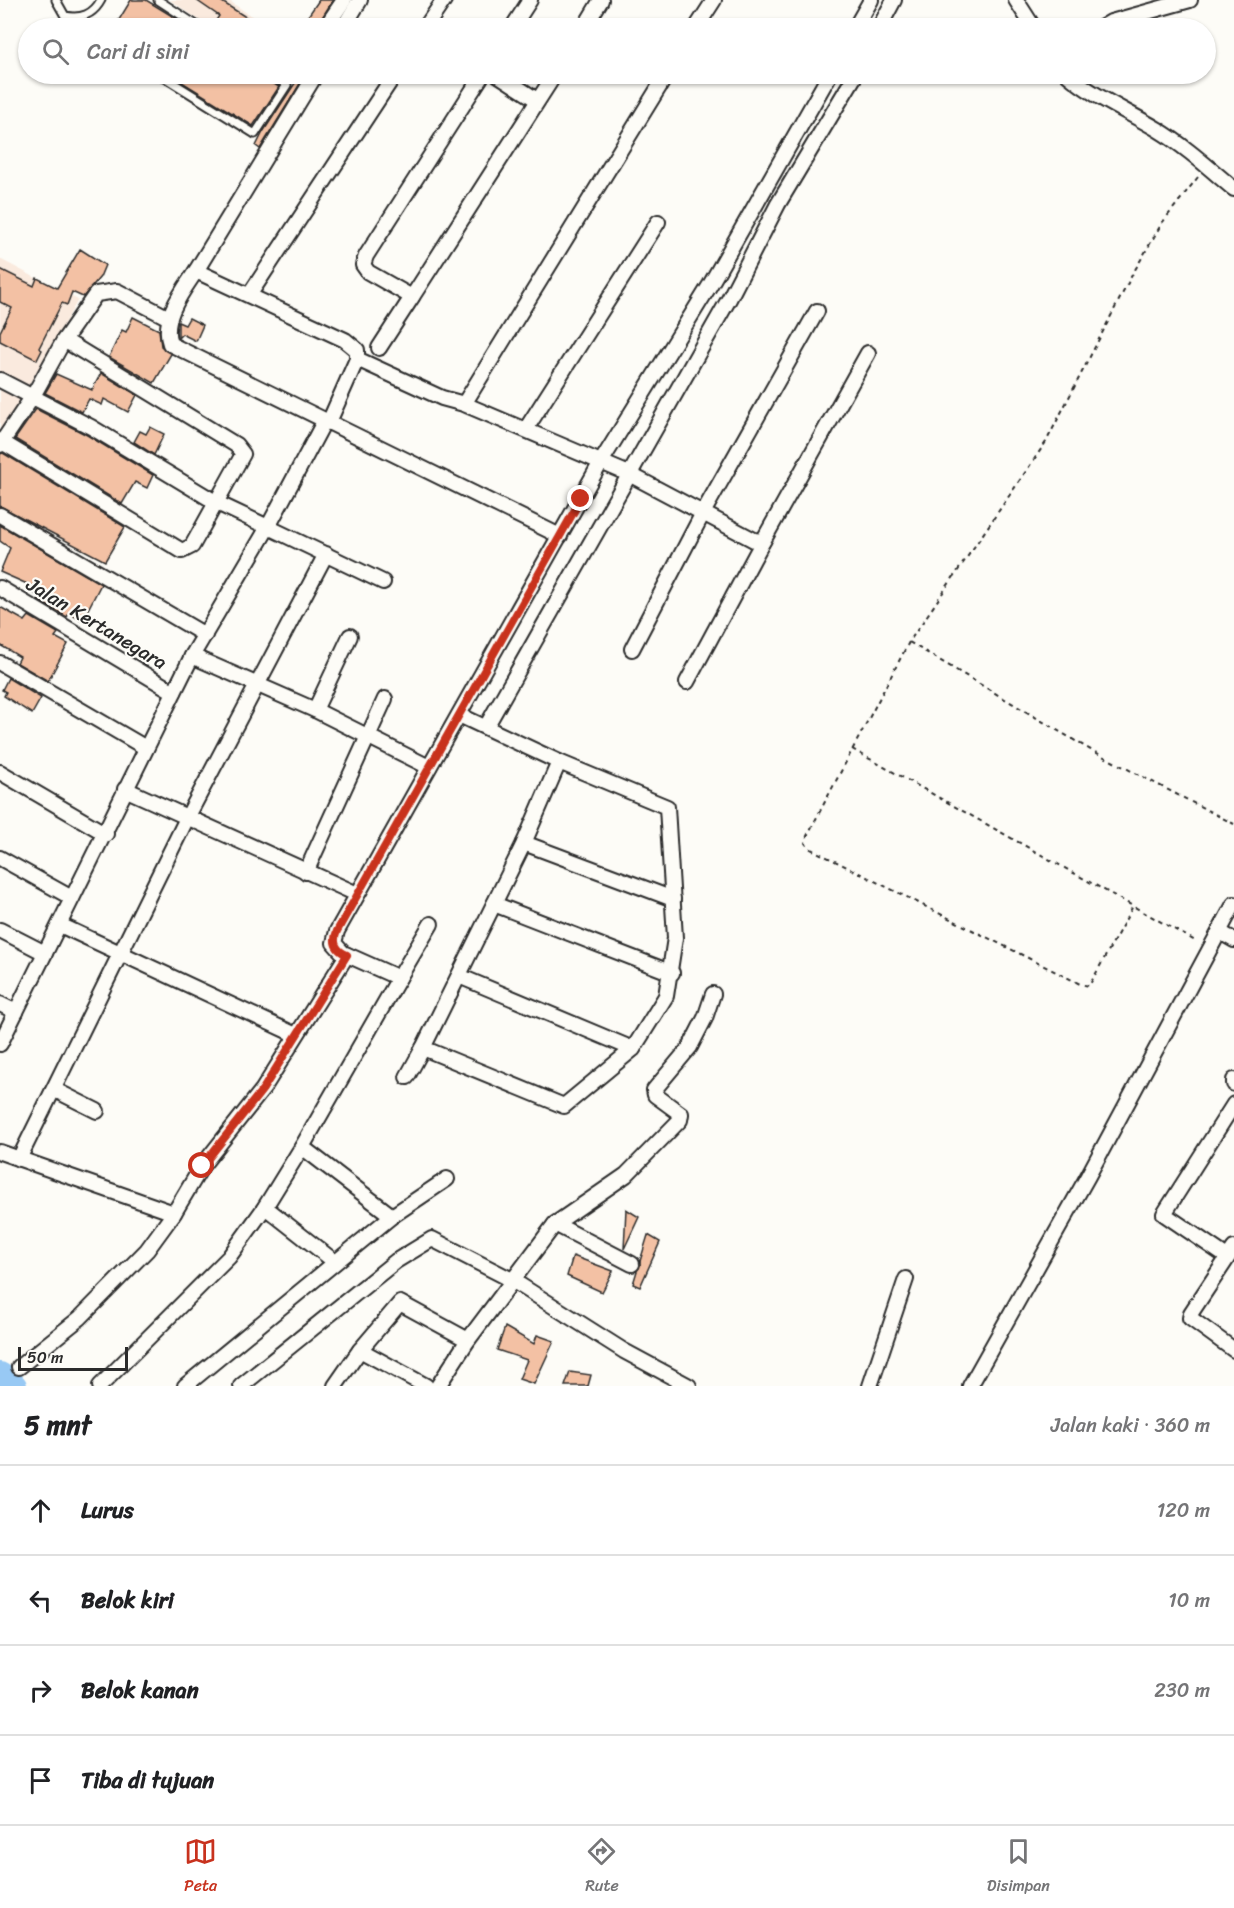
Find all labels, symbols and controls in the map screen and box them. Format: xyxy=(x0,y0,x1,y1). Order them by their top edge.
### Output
search box xyxy=(18,18,1216,84)
text: Cari di sini xyxy=(87,32,189,71)
icon: search xyxy=(39,35,72,68)
route end xyxy=(567,485,593,511)
street label: Jalan Kertanegara xyxy=(19,567,174,679)
route start xyxy=(188,1152,214,1178)
text: 50 m xyxy=(27,1343,63,1372)
scale bar xyxy=(18,1344,128,1372)
text: 5 mnt xyxy=(24,1402,91,1448)
text: Jalan kaki · 360 m xyxy=(1051,1408,1210,1443)
text: Lurus xyxy=(81,1491,134,1530)
text: 120 m xyxy=(1157,1493,1210,1528)
icon: ahead xyxy=(24,1494,57,1527)
text: Belok kiri xyxy=(81,1581,174,1620)
text: 10 m xyxy=(1168,1583,1210,1618)
icon: left xyxy=(24,1584,57,1617)
text: Belok kanan xyxy=(81,1671,199,1710)
text: 230 m xyxy=(1154,1673,1210,1708)
icon: right xyxy=(24,1674,57,1707)
text: Tiba di tujuan xyxy=(81,1761,214,1800)
icon: arrive xyxy=(24,1764,57,1797)
tab: Peta xyxy=(184,1835,217,1900)
tab: Rute xyxy=(585,1835,619,1900)
tab: Disimpan xyxy=(987,1835,1050,1900)

